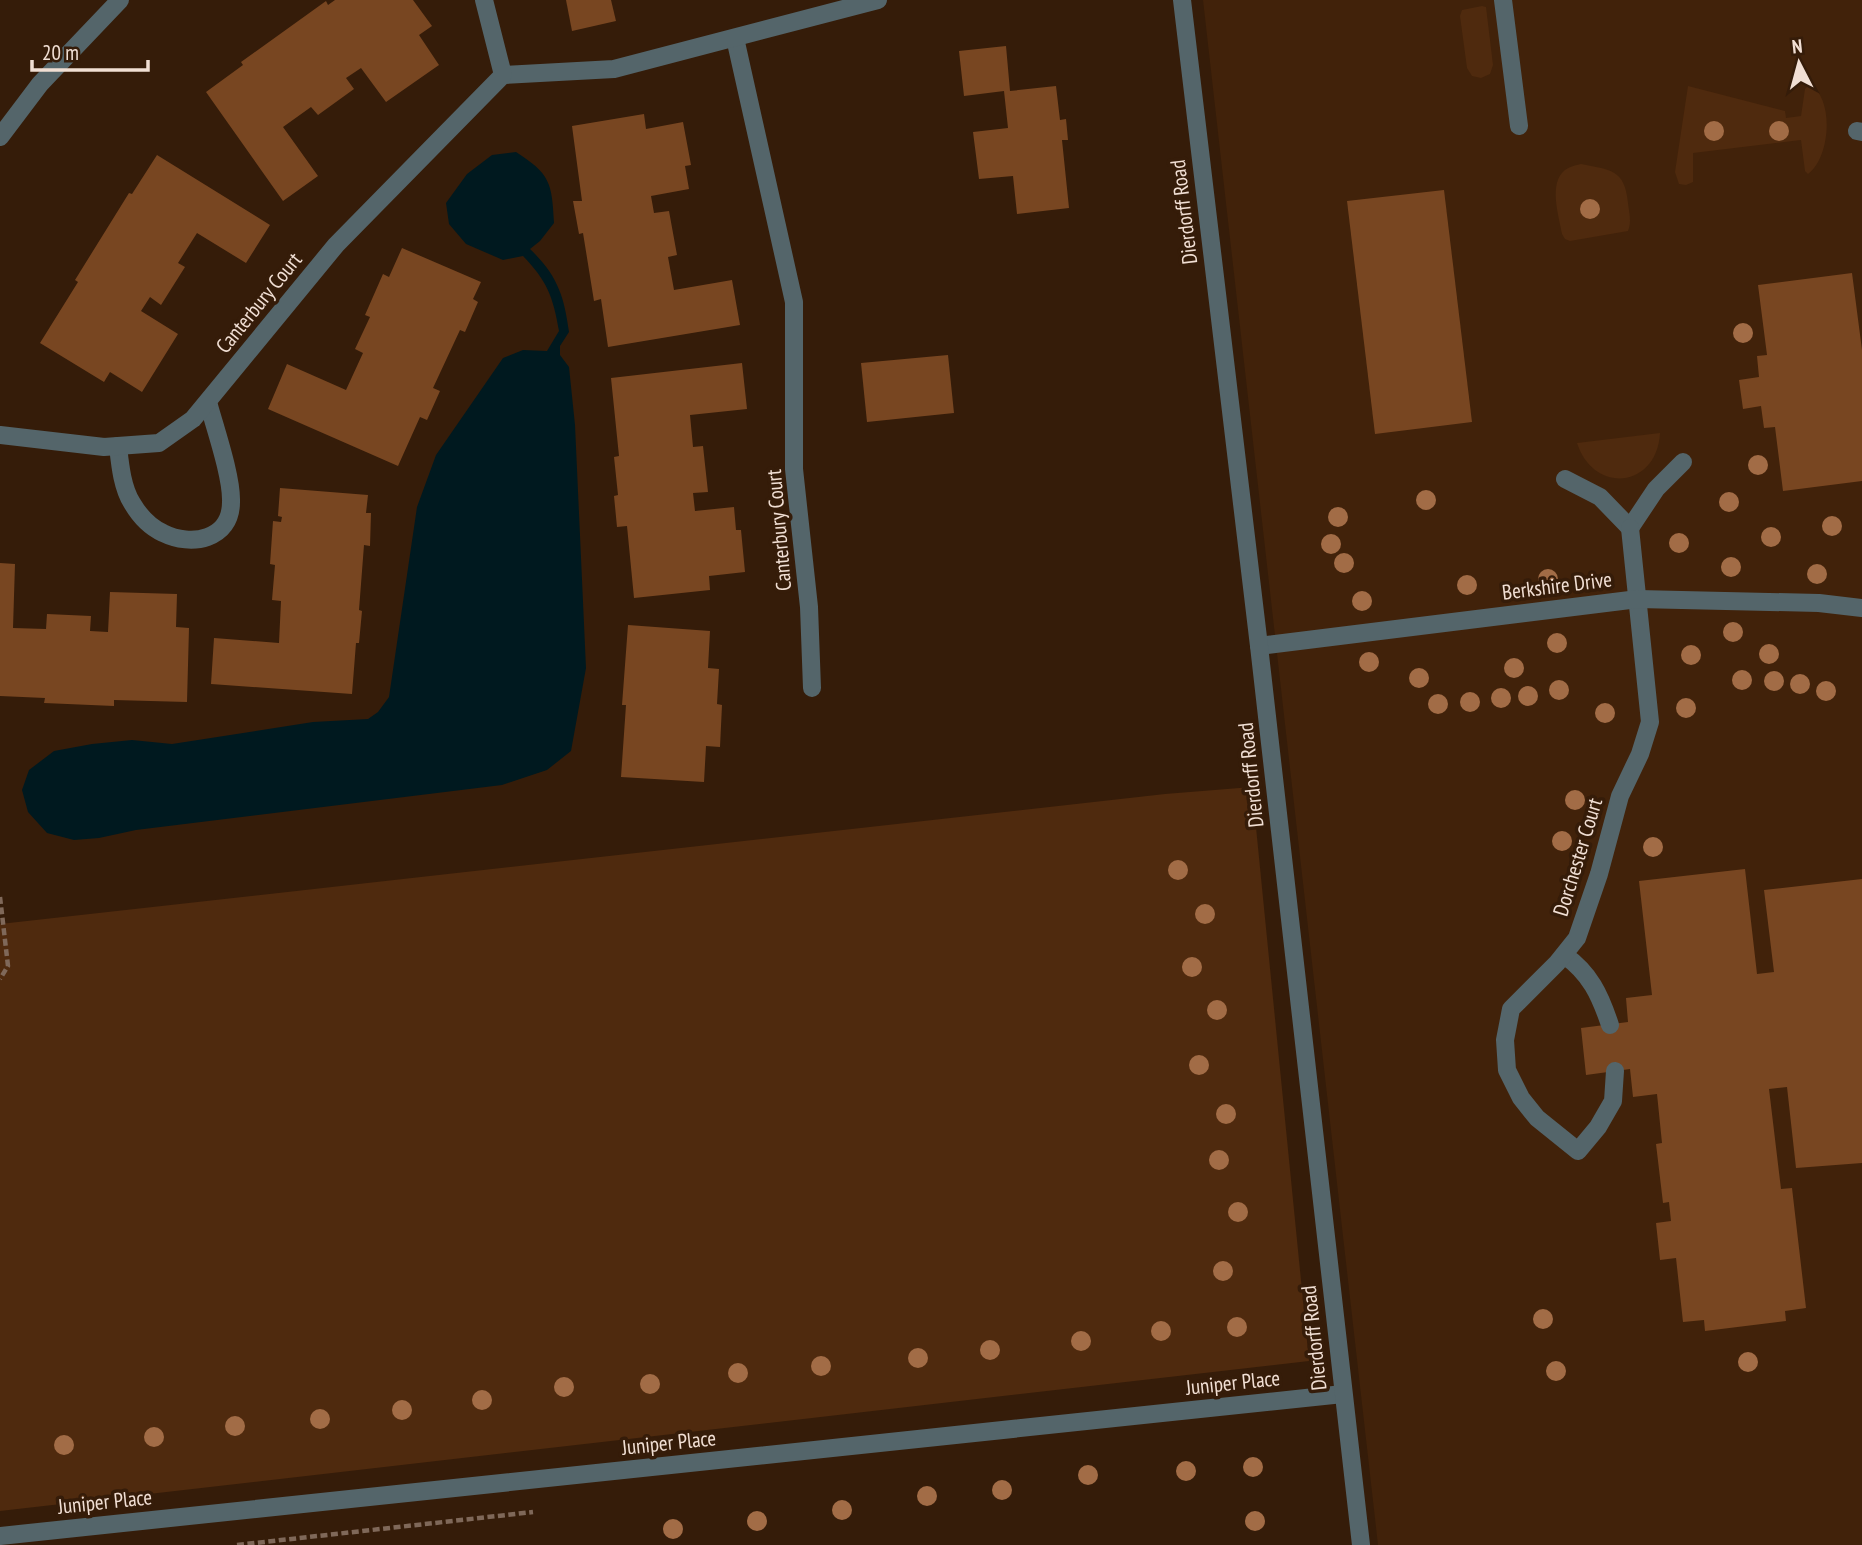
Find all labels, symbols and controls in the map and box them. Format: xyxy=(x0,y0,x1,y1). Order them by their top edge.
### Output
scale bar xyxy=(32,28,147,72)
north arrow xyxy=(1764,28,1834,98)
text: N xyxy=(1791,34,1804,59)
text: 20 m xyxy=(42,39,79,66)
street label: Dierdorff Road xyxy=(1164,158,1203,266)
street label: Canterbury Court xyxy=(210,247,308,359)
street label: Canterbury Court xyxy=(760,468,797,592)
street label: Berkshire Drive xyxy=(1501,565,1613,606)
street label: Dierdorff Road xyxy=(1232,721,1269,829)
street label: Dorchester Court xyxy=(1547,794,1608,919)
street label: Dierdorff Road xyxy=(1295,1284,1332,1392)
street label: Juniper Place xyxy=(1184,1364,1281,1401)
street label: Juniper Place xyxy=(620,1424,717,1461)
street label: Juniper Place xyxy=(56,1483,153,1520)

